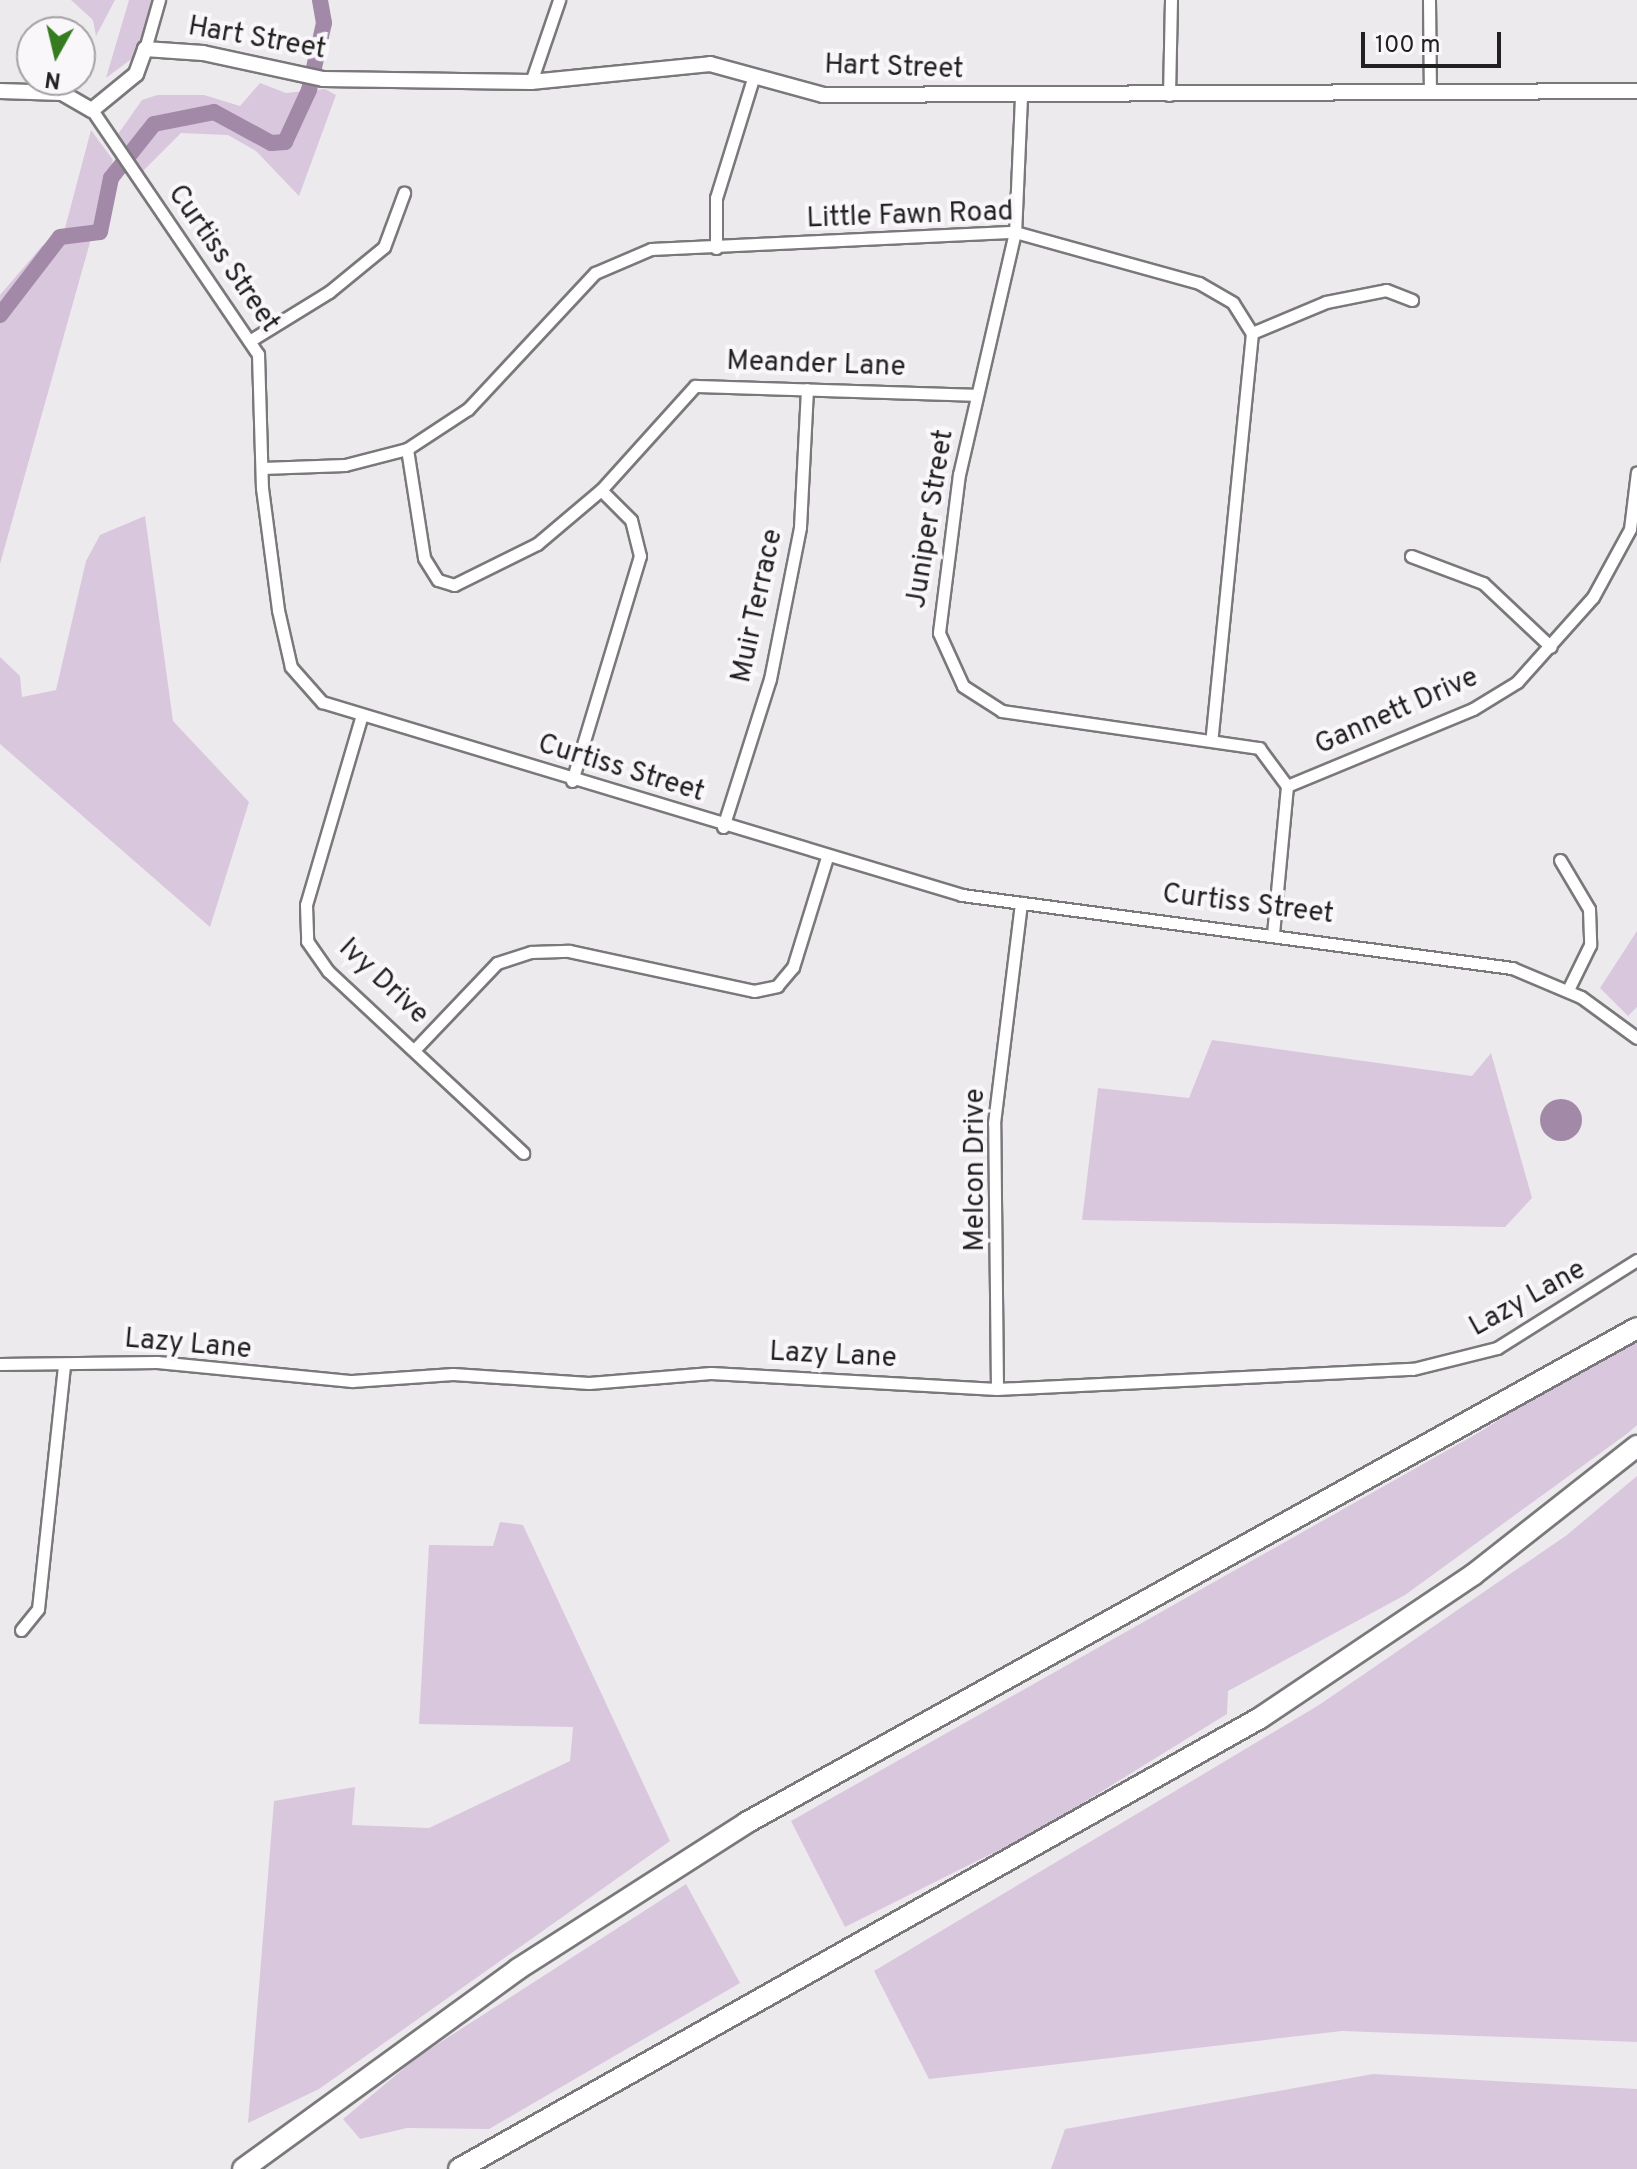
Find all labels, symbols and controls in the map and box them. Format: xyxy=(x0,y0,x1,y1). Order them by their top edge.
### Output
street label: Hart Street xyxy=(185,10,329,68)
north arrow xyxy=(16,16,96,96)
scale bar xyxy=(1365,16,1505,66)
text: 100 m xyxy=(1375,31,1441,61)
street label: Hart Street xyxy=(824,49,964,87)
text: N xyxy=(43,64,63,93)
street label: Curtiss Street xyxy=(160,179,286,339)
street label: Little Fawn Road xyxy=(806,196,1014,236)
street label: Meander Lane xyxy=(726,345,906,385)
street label: Juniper Street xyxy=(900,427,962,611)
street label: Muir Terrace xyxy=(725,525,791,687)
street label: Gannett Drive xyxy=(1310,661,1484,763)
street label: Curtiss Street xyxy=(534,728,708,810)
street label: Curtiss Street xyxy=(1160,878,1336,932)
street label: Ivy Drive xyxy=(331,932,435,1032)
street label: Melcon Drive xyxy=(959,1088,993,1252)
street label: Lazy Lane xyxy=(1464,1253,1592,1345)
street label: Lazy Lane xyxy=(123,1323,253,1367)
street label: Lazy Lane xyxy=(768,1336,898,1376)

